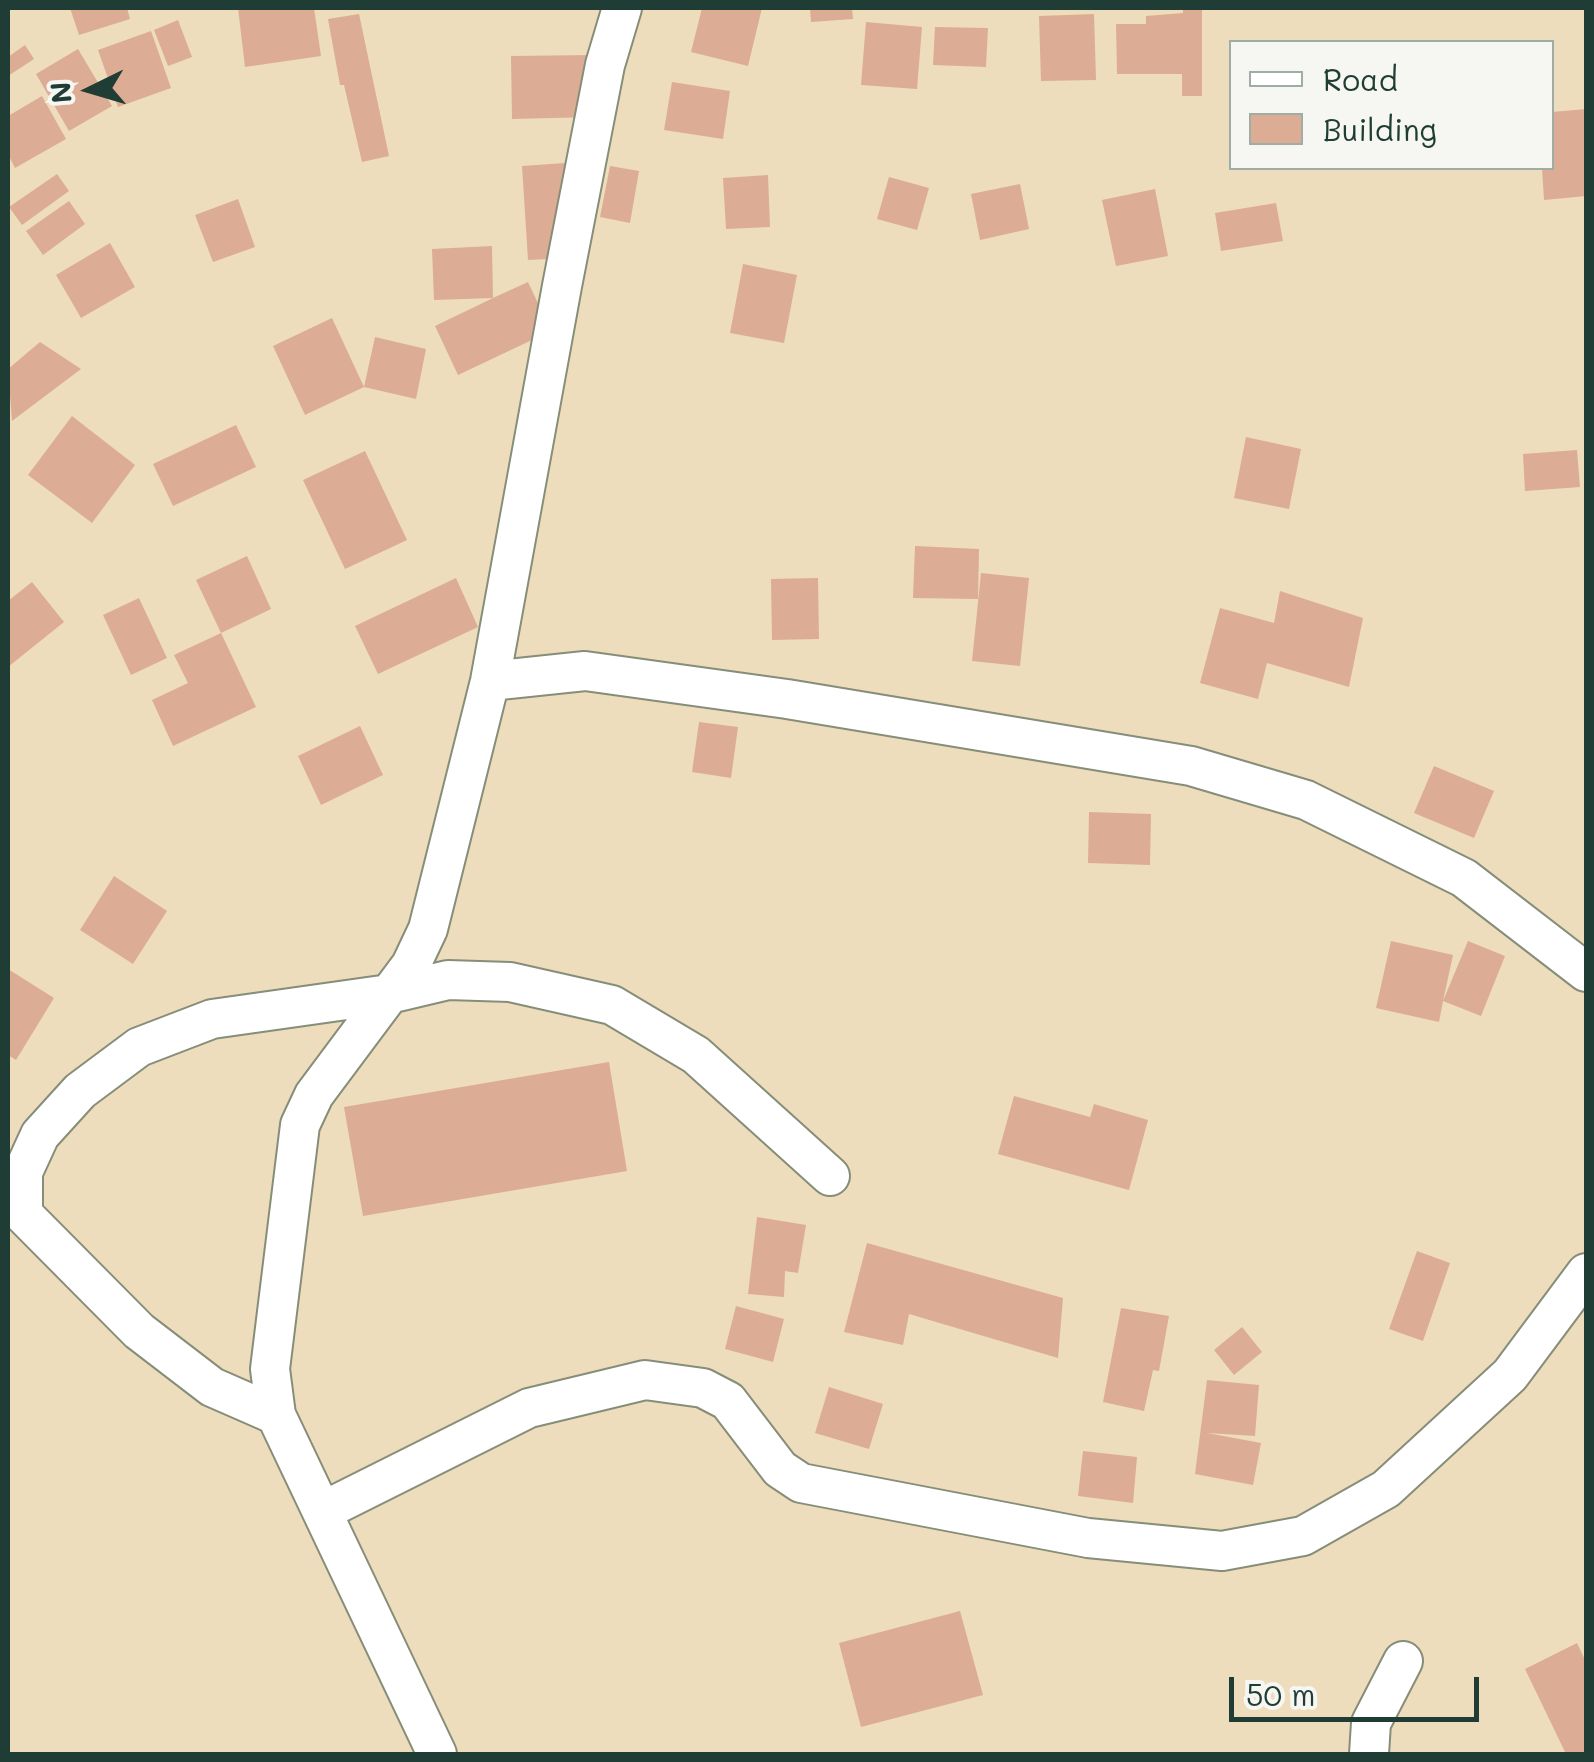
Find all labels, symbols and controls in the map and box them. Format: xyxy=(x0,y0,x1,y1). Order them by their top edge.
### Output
north arrow xyxy=(40,40,140,140)
legend xyxy=(1229,40,1554,170)
text: Road xyxy=(1323,59,1398,99)
text: N xyxy=(41,80,79,105)
text: Building xyxy=(1323,109,1437,149)
scale bar xyxy=(1234,1657,1484,1719)
text: 50 m xyxy=(1246,1674,1316,1714)

